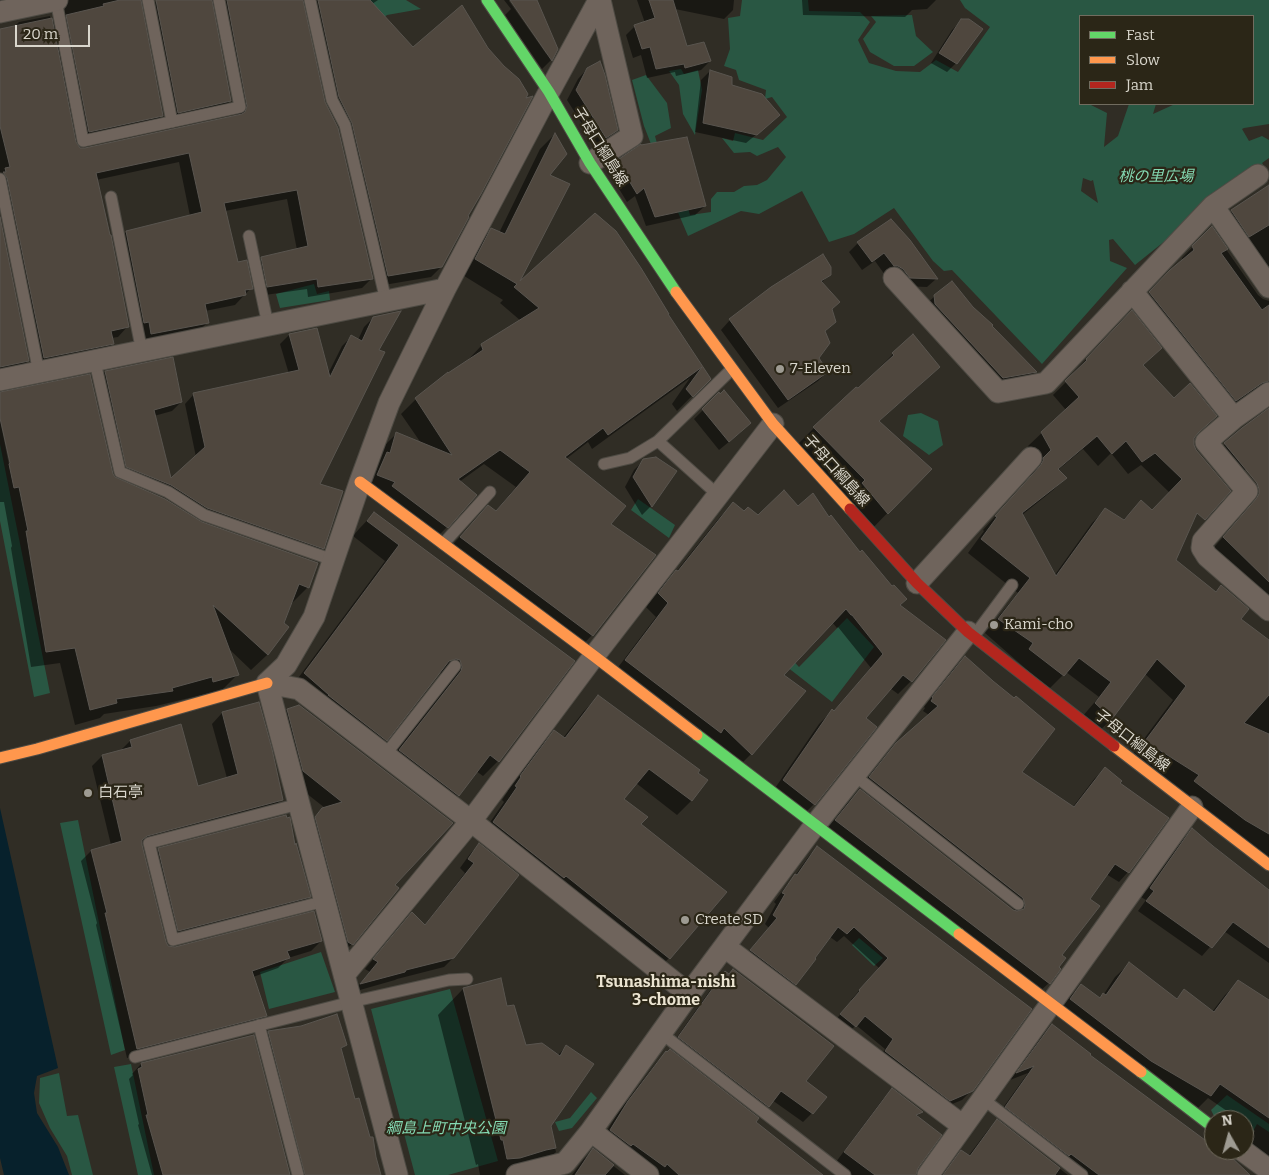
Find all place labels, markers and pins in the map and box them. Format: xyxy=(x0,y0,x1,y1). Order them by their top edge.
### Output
place label: 7-Eleven xyxy=(790,360,851,378)
marker: 7-Eleven xyxy=(774,363,786,375)
place label: Kami-cho xyxy=(1004,616,1073,634)
marker: Kami-cho xyxy=(988,619,1000,631)
place label: 白石亭 xyxy=(98,784,143,802)
marker: 白石亭 xyxy=(82,787,94,799)
place label: Create SD xyxy=(695,911,763,929)
marker: Create SD xyxy=(679,914,691,926)

